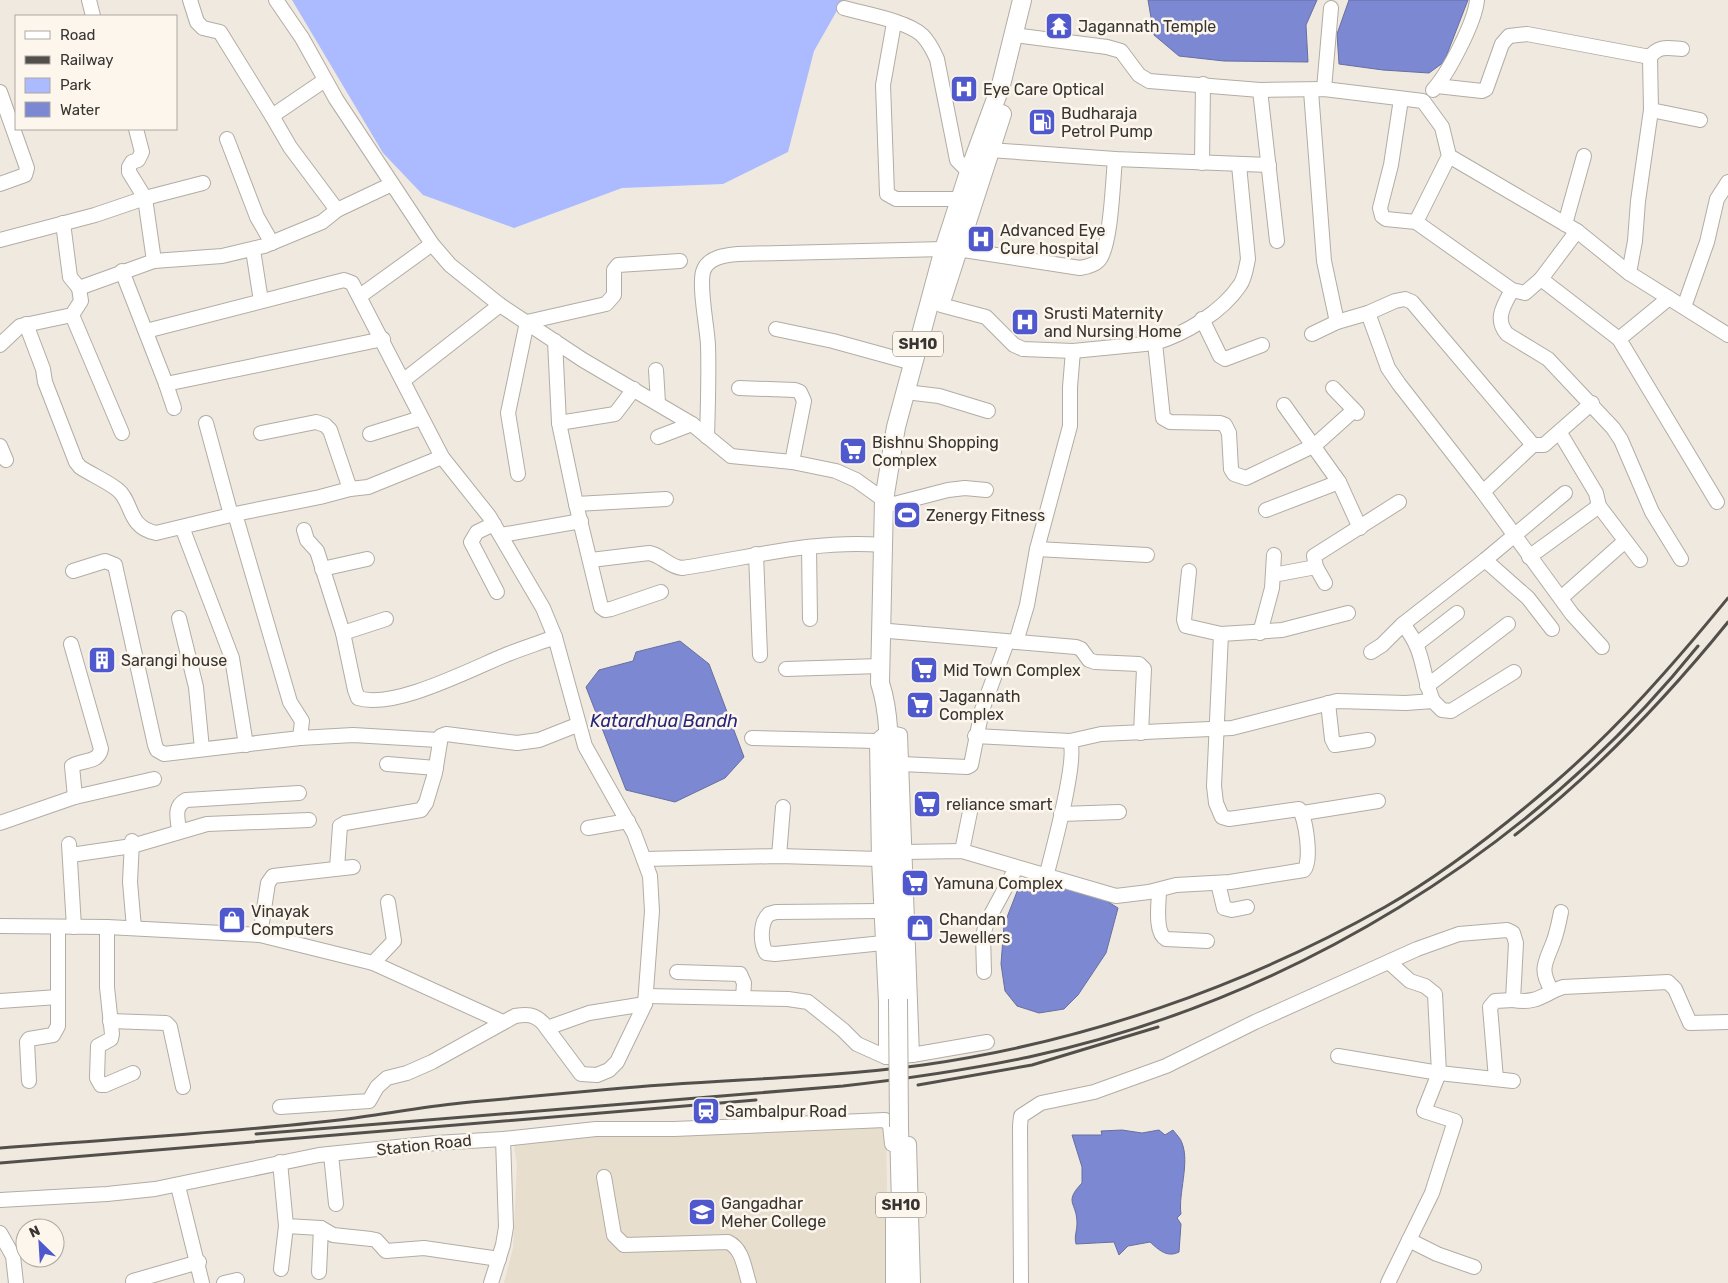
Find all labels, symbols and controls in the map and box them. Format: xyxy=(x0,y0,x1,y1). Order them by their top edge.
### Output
temple icon: Jagannath Temple xyxy=(1044,11,1074,41)
legend xyxy=(15,15,178,130)
place label: Jagannath Temple xyxy=(1078,17,1216,36)
text: Road xyxy=(60,26,96,44)
text: Railway xyxy=(60,51,114,69)
hospital icon: Eye Care Optical xyxy=(949,74,979,104)
text: Park xyxy=(60,76,91,94)
place label: Eye Care Optical xyxy=(983,80,1104,99)
text: Water xyxy=(60,101,100,119)
place label: Budharaja Petrol Pump xyxy=(1061,104,1153,141)
fuel station icon: Budharaja Petrol Pump xyxy=(1027,107,1057,137)
place label: Advanced Eye Cure hospital xyxy=(1000,221,1105,258)
hospital icon: Advanced Eye Cure hospital xyxy=(966,224,996,254)
place label: Srusti Maternity and Nursing Home xyxy=(1044,304,1182,341)
hospital icon: Srusti Maternity and Nursing Home xyxy=(1010,307,1040,337)
road number: SH10 xyxy=(893,332,943,356)
place label: Bishnu Shopping Complex xyxy=(872,433,999,470)
supermarket icon: Bishnu Shopping Complex xyxy=(838,436,868,466)
sports icon: Zenergy Fitness xyxy=(892,500,922,530)
place label: Zenergy Fitness xyxy=(926,506,1045,525)
building icon: Sarangi house xyxy=(87,645,117,675)
place label: Sarangi house xyxy=(121,651,227,670)
supermarket icon: Mid Town Complex xyxy=(909,655,939,685)
place label: Mid Town Complex xyxy=(943,661,1081,680)
place label: Jagannath Complex xyxy=(939,687,1020,724)
supermarket icon: Jagannath Complex xyxy=(905,690,935,720)
water label: Katardhua Bandh xyxy=(590,710,738,732)
supermarket icon: reliance smart xyxy=(912,789,942,819)
place label: reliance smart xyxy=(946,795,1052,814)
supermarket icon: Yamuna Complex xyxy=(900,868,930,898)
place label: Yamuna Complex xyxy=(934,874,1063,893)
place label: Vinayak Computers xyxy=(251,902,334,939)
shop icon: Vinayak Computers xyxy=(217,905,247,935)
place label: Chandan Jewellers xyxy=(939,910,1010,947)
shop icon: Chandan Jewellers xyxy=(905,913,935,943)
station icon: Sambalpur Road xyxy=(691,1096,721,1126)
place label: Sambalpur Road xyxy=(725,1102,847,1121)
street label: Station Road xyxy=(375,1131,473,1159)
road number: SH10 xyxy=(876,1192,926,1218)
place label: Gangadhar Meher College xyxy=(721,1194,826,1231)
school or university icon: Gangadhar Meher College xyxy=(687,1197,717,1227)
north arrow xyxy=(15,1218,65,1268)
text: N xyxy=(27,1222,43,1242)

